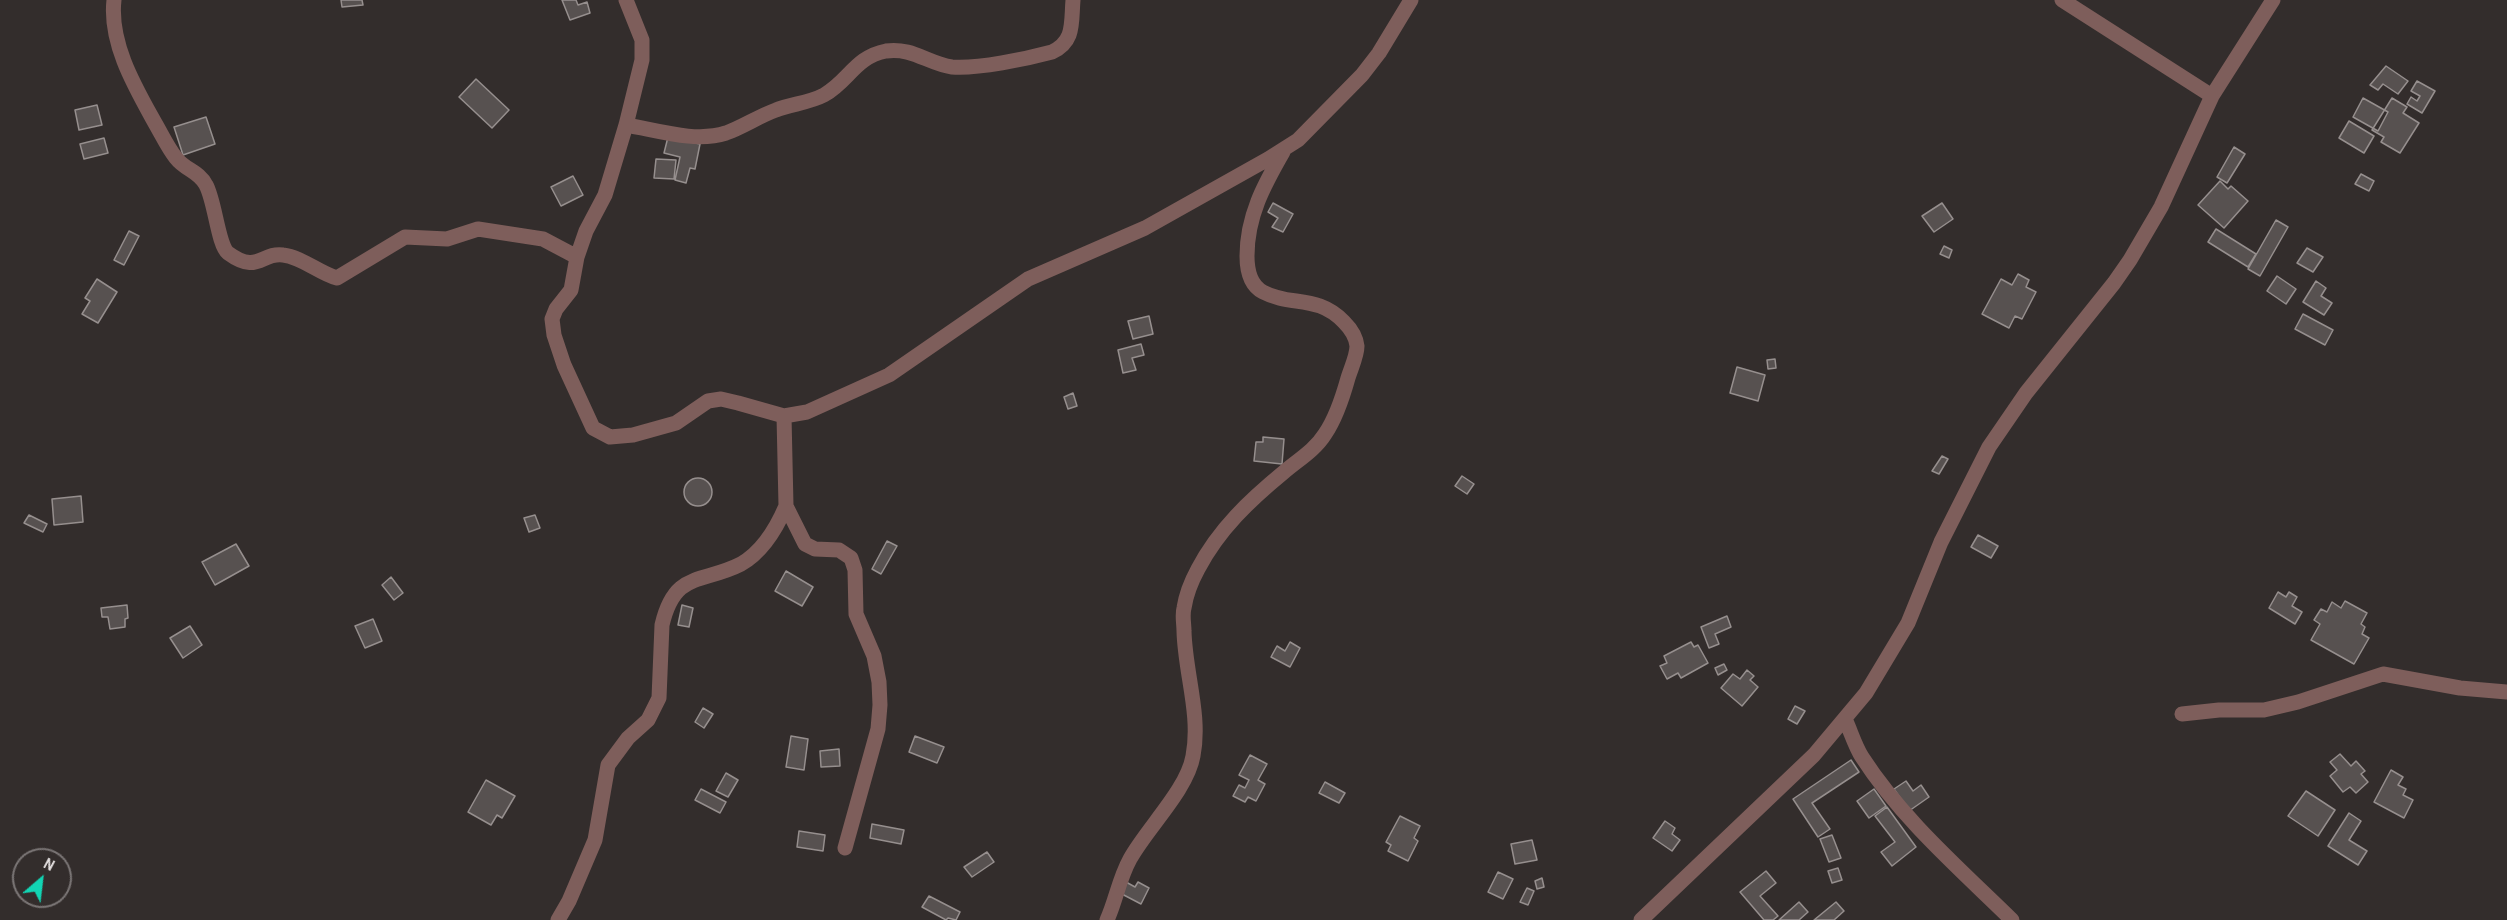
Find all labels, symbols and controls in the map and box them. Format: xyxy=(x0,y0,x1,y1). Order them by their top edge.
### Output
north arrow xyxy=(12,848,72,908)
text: N xyxy=(40,852,59,876)

